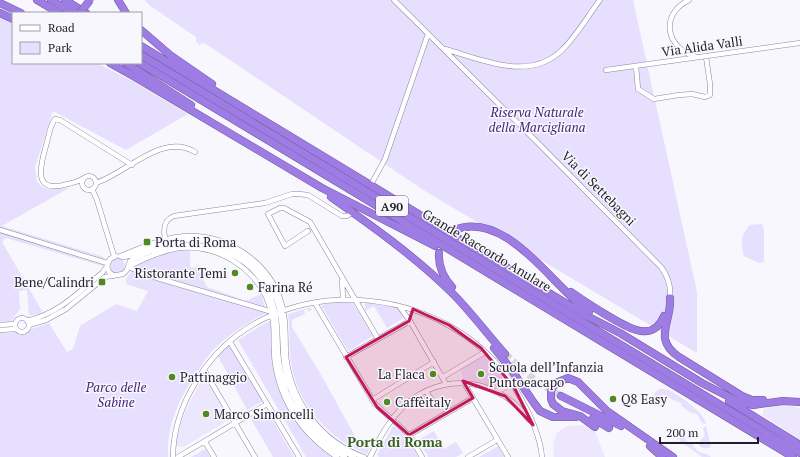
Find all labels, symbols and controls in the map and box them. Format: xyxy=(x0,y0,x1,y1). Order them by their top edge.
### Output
legend xyxy=(12,12,142,64)
text: Road xyxy=(48,20,75,35)
street label: Via Alida Valli xyxy=(660,31,744,61)
text: Park xyxy=(48,40,73,55)
park label: Riserva Naturale della Marcigliana xyxy=(488,103,586,136)
street label: Via di Settebagni xyxy=(558,147,640,229)
road number: A90 xyxy=(376,196,408,216)
street label: Grande Raccordo Anulare xyxy=(419,204,555,296)
place label: Porta di Roma xyxy=(155,233,237,251)
marker: Porta di Roma xyxy=(142,237,152,247)
place label: Ristorante Temi xyxy=(134,264,227,282)
marker: Ristorante Temi xyxy=(230,268,240,278)
place label: Bene/Calindri xyxy=(14,273,94,291)
marker: Bene/Calindri xyxy=(97,277,107,287)
place label: Farina Ré xyxy=(258,278,313,296)
marker: Farina Ré xyxy=(245,282,255,292)
place label: Scuola dell’Infanzia Puntoeacapo xyxy=(489,358,604,391)
place label: La Flaca xyxy=(378,365,425,383)
place label: Pattinaggio xyxy=(180,368,247,386)
marker: La Flaca xyxy=(428,369,438,379)
marker: Scuola dell’Infanzia Puntoeacapo xyxy=(476,369,486,379)
marker: Pattinaggio xyxy=(167,372,177,382)
park label: Parco delle Sabine xyxy=(85,378,146,411)
place label: Q8 Easy xyxy=(621,390,667,408)
place label: Caffèitaly xyxy=(395,393,451,411)
marker: Q8 Easy xyxy=(608,394,618,404)
marker: Caffèitaly xyxy=(382,397,392,407)
place label: Marco Simoncelli xyxy=(214,405,314,423)
marker: Marco Simoncelli xyxy=(201,409,211,419)
scale bar xyxy=(660,419,758,445)
text: 200 m xyxy=(666,425,699,440)
district label: Porta di Roma xyxy=(347,432,443,451)

